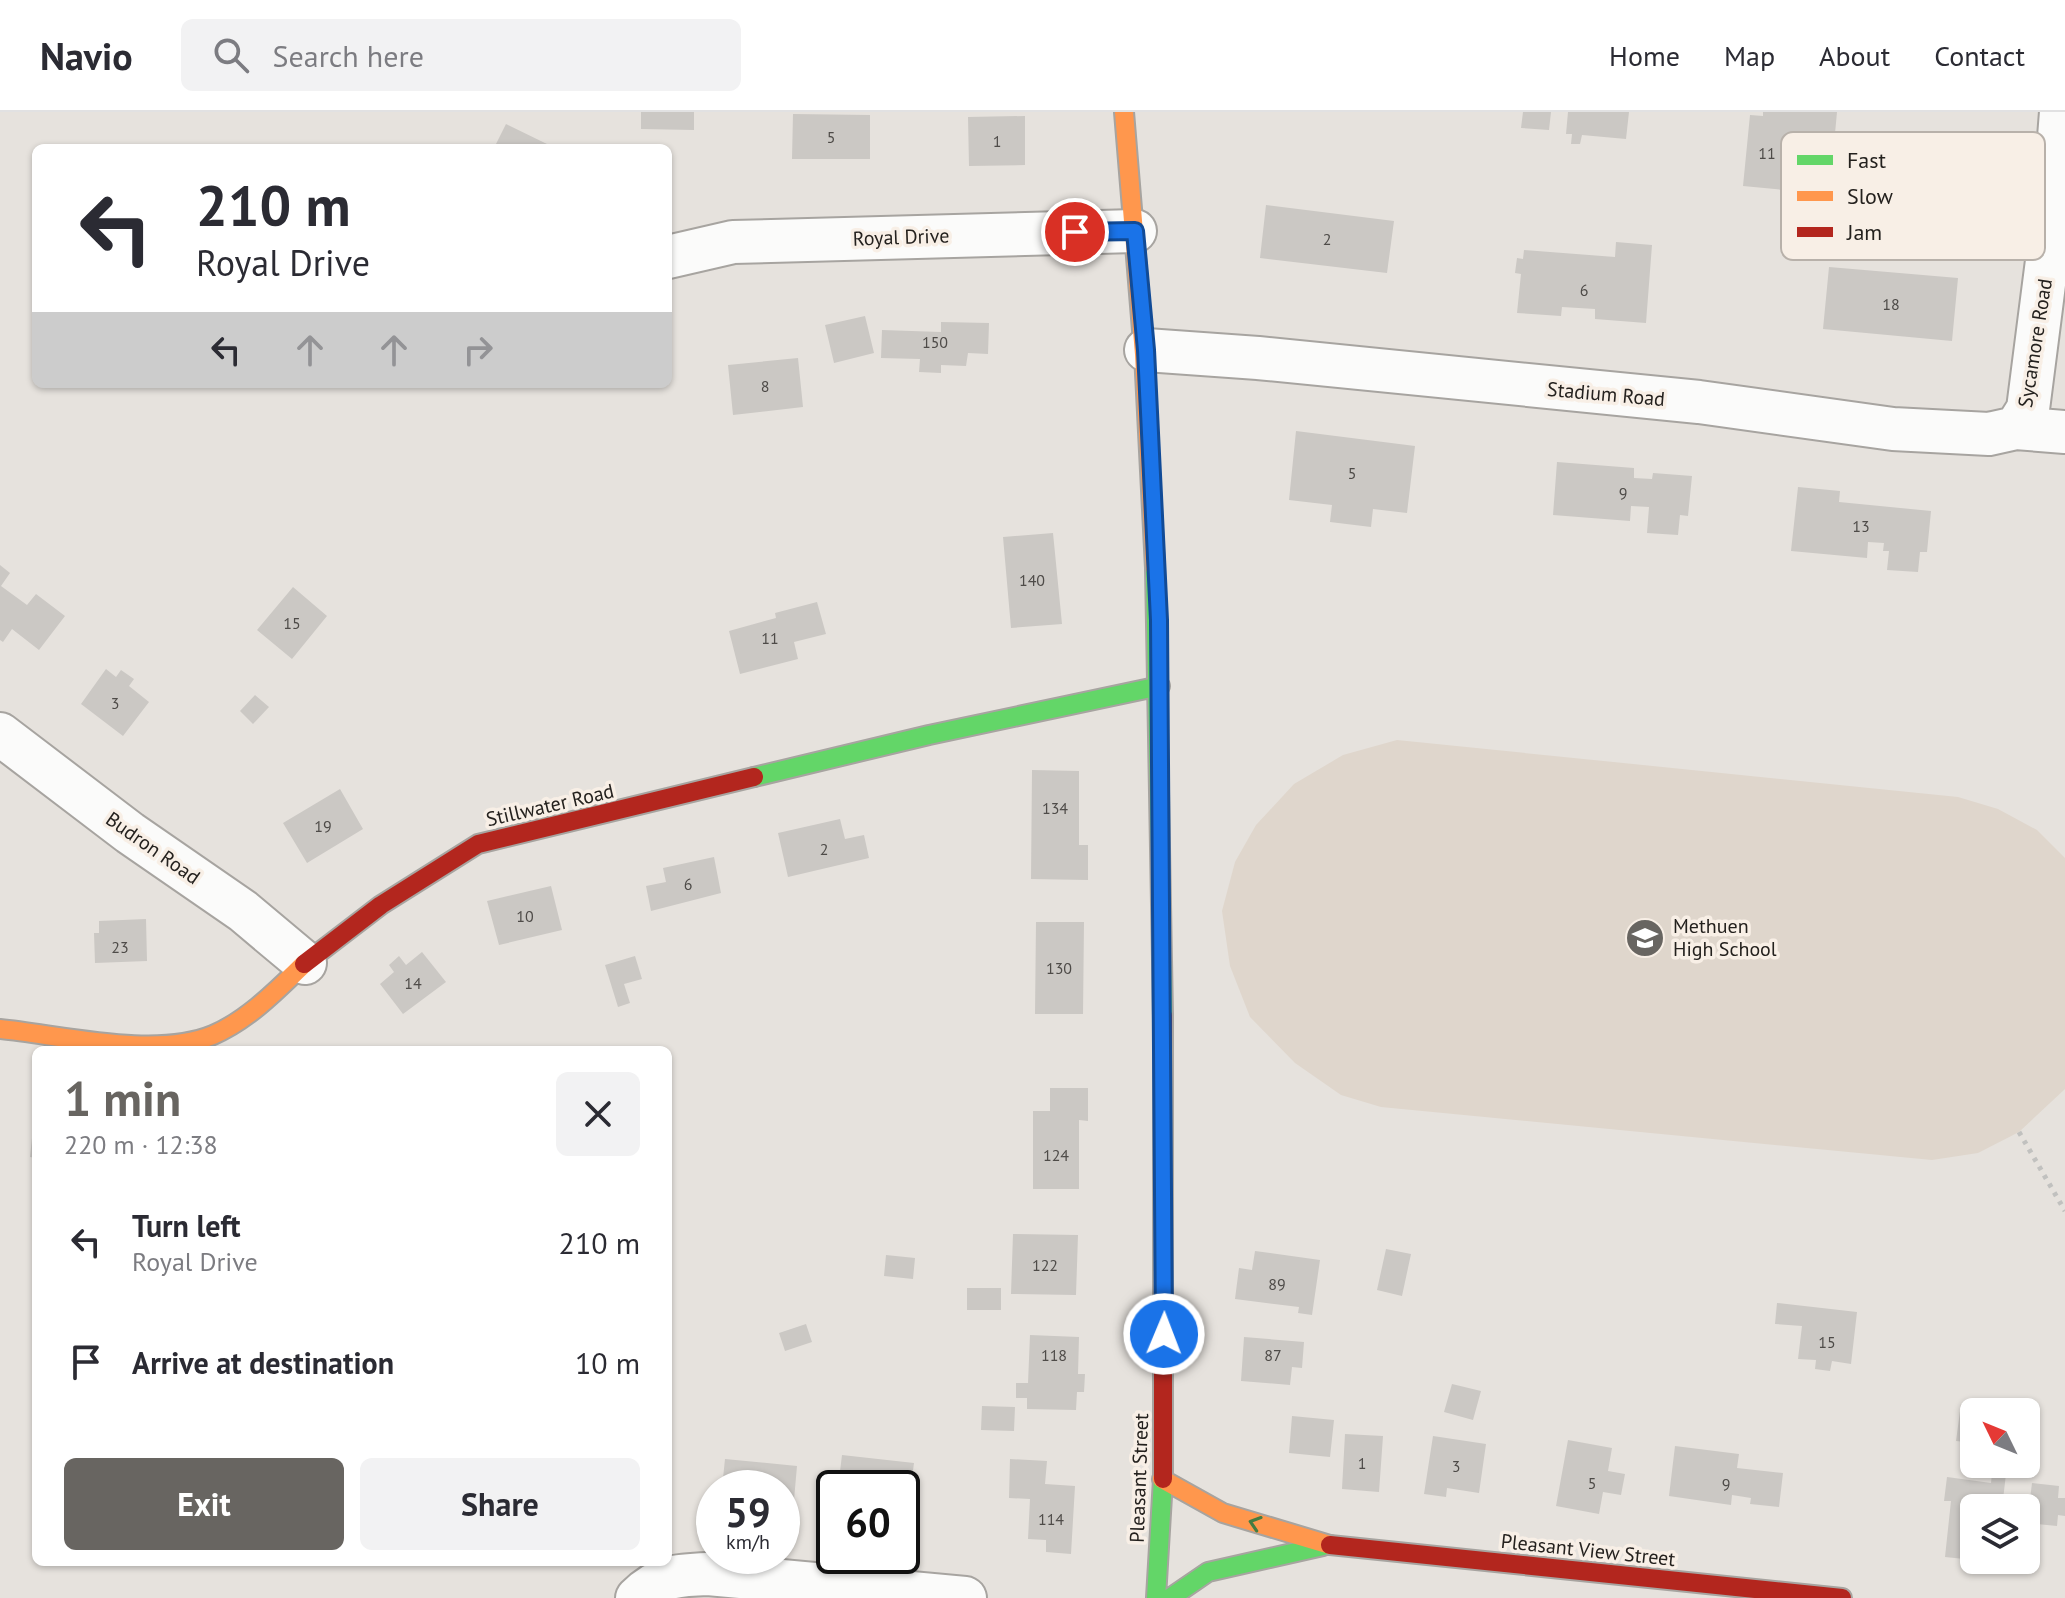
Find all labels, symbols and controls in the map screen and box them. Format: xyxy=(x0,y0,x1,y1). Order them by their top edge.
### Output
search box xyxy=(181,19,741,91)
text: Navio xyxy=(40,31,133,80)
icon: search xyxy=(209,33,253,77)
text: Search here xyxy=(273,36,424,75)
text: Home xyxy=(1609,37,1680,74)
text: Map xyxy=(1724,37,1775,74)
text: About xyxy=(1819,37,1890,74)
text: Contact xyxy=(1934,37,2025,74)
house number: 5 xyxy=(827,127,835,147)
house number: 1 xyxy=(993,131,1001,151)
legend xyxy=(1781,132,2045,260)
house number: 11 xyxy=(1758,143,1776,163)
text: Fast xyxy=(1847,146,1887,174)
text: 210 m xyxy=(196,169,351,241)
icon: left xyxy=(64,176,168,280)
text: Slow xyxy=(1847,182,1893,210)
pin xyxy=(1041,198,1109,266)
icon: arrive xyxy=(1053,210,1097,254)
text: Jam xyxy=(1846,218,1882,246)
street label: Royal Drive xyxy=(852,222,950,252)
house number: 2 xyxy=(1323,229,1331,249)
text: Royal Drive xyxy=(196,239,370,286)
street label: Sycamore Road xyxy=(2012,277,2058,409)
house number: 6 xyxy=(1580,280,1588,300)
house number: 18 xyxy=(1882,294,1900,314)
icon: left xyxy=(204,328,248,372)
icon: ahead xyxy=(288,328,332,372)
icon: ahead xyxy=(372,328,416,372)
icon: right xyxy=(456,328,500,372)
house number: 150 xyxy=(922,332,948,352)
house number: 8 xyxy=(761,376,769,396)
street label: Stadium Road xyxy=(1546,376,1666,412)
house number: 5 xyxy=(1348,463,1356,483)
house number: 9 xyxy=(1619,483,1627,503)
house number: 13 xyxy=(1852,516,1870,536)
house number: 140 xyxy=(1019,570,1045,590)
house number: 15 xyxy=(283,613,301,633)
house number: 11 xyxy=(761,628,779,648)
house number: 3 xyxy=(111,693,119,713)
street label: Stillwater Road xyxy=(484,778,616,832)
house number: 134 xyxy=(1042,798,1068,818)
street label: Budron Road xyxy=(101,806,205,890)
house number: 19 xyxy=(314,816,332,836)
house number: 2 xyxy=(820,839,828,859)
house number: 6 xyxy=(684,874,692,894)
house number: 10 xyxy=(516,906,534,926)
place label: Methuen High School xyxy=(1673,913,1777,962)
school or university icon: Methuen High School xyxy=(1624,917,1666,959)
house number: 23 xyxy=(111,937,129,957)
house number: 130 xyxy=(1046,958,1072,978)
house number: 14 xyxy=(404,973,422,993)
text: 1 min xyxy=(64,1067,181,1129)
button: close xyxy=(556,1072,640,1156)
text: 220 m · 12:38 xyxy=(64,1128,218,1161)
house number: 124 xyxy=(1043,1145,1069,1165)
text: Turn left xyxy=(132,1206,240,1245)
icon: left xyxy=(64,1220,108,1264)
text: 210 m xyxy=(559,1223,640,1262)
text: Royal Drive xyxy=(132,1245,258,1278)
house number: 122 xyxy=(1032,1255,1058,1275)
house number: 89 xyxy=(1268,1274,1286,1294)
position arrow xyxy=(1122,1292,1206,1376)
house number: 15 xyxy=(1818,1332,1836,1352)
icon: arrive xyxy=(64,1340,108,1384)
text: Arrive at destination xyxy=(132,1343,394,1382)
text: 10 m xyxy=(575,1343,640,1382)
house number: 118 xyxy=(1041,1345,1067,1365)
house number: 87 xyxy=(1264,1345,1282,1365)
north arrow xyxy=(1960,1398,2040,1478)
map controls xyxy=(1960,1398,2040,1574)
street label: Pleasant Street xyxy=(1124,1413,1154,1543)
house number: 1 xyxy=(1358,1453,1366,1473)
house number: 3 xyxy=(1452,1456,1460,1476)
button: Exit xyxy=(64,1458,344,1550)
button: Share xyxy=(360,1458,640,1550)
speed limit sign: 60 xyxy=(816,1470,920,1574)
house number: 5 xyxy=(1588,1473,1596,1493)
house number: 9 xyxy=(1722,1474,1730,1494)
text: 59 xyxy=(725,1486,771,1538)
button: layers xyxy=(1960,1494,2040,1574)
house number: 114 xyxy=(1038,1509,1064,1529)
one-way arrow xyxy=(1249,1516,1262,1532)
street label: Pleasant View Street xyxy=(1500,1528,1677,1572)
text: km/h xyxy=(726,1529,770,1555)

